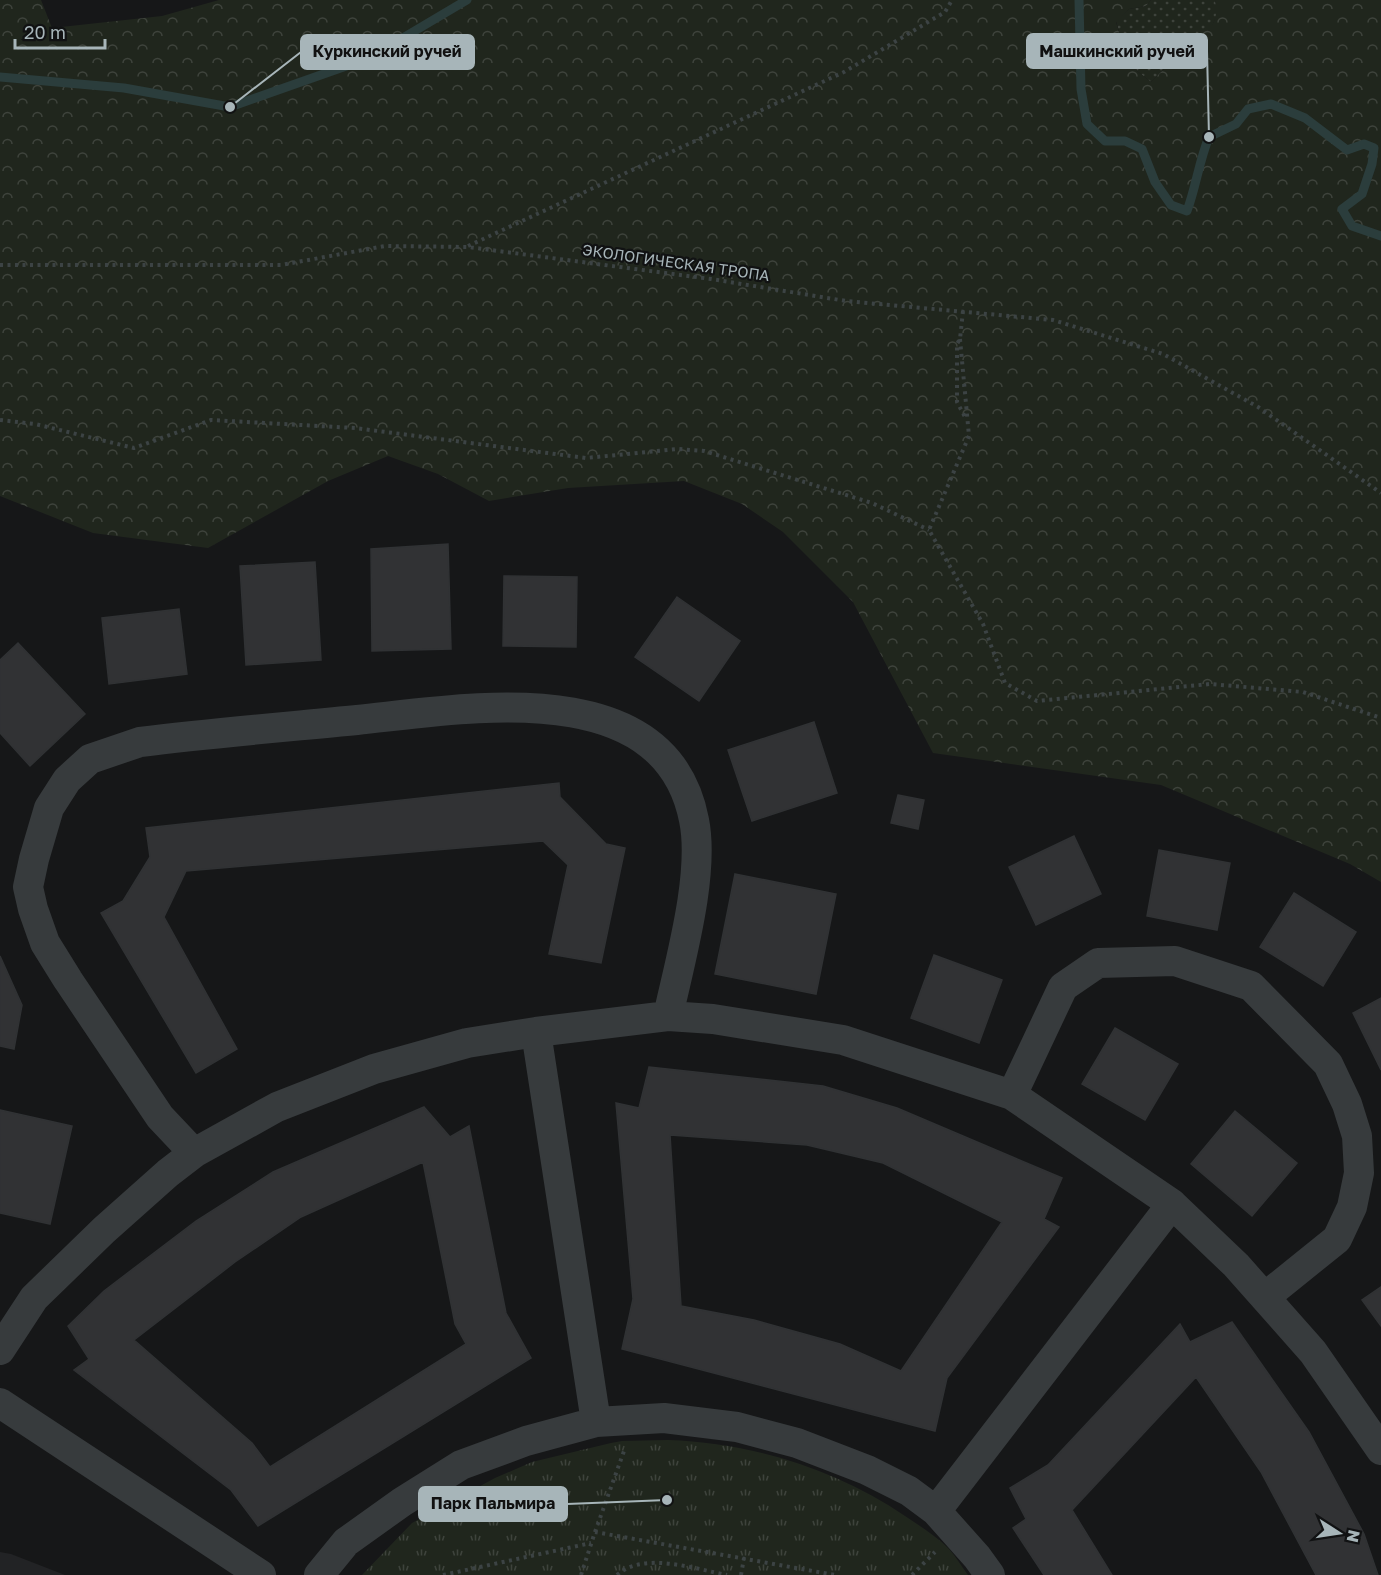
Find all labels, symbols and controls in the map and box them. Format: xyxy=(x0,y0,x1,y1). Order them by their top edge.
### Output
scale bar xyxy=(15,12,105,50)
text: 20 m xyxy=(24,21,66,43)
callout: Машкинский ручей xyxy=(1027,34,1207,68)
callout: Куркинский ручей xyxy=(301,35,474,69)
text: Куркинский ручей xyxy=(312,41,462,61)
text: Машкинский ручей xyxy=(1039,41,1195,61)
street label: ЭКОЛОГИЧЕСКАЯ ТРОПА xyxy=(581,240,771,284)
callout: Парк Пальмира xyxy=(419,1487,567,1521)
text: Парк Пальмира xyxy=(431,1493,555,1513)
north arrow xyxy=(1309,1503,1369,1563)
text: N xyxy=(1343,1528,1365,1544)

